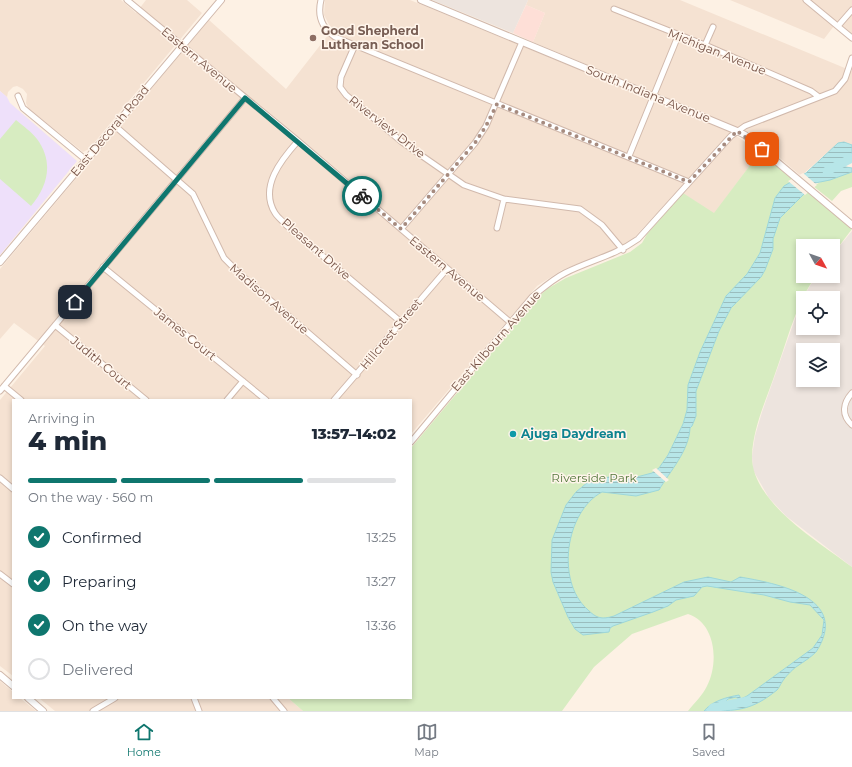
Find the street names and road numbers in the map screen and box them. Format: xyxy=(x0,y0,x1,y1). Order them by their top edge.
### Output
street label: Eastern Avenue xyxy=(158,24,240,96)
street label: Michigan Avenue xyxy=(666,25,768,78)
street label: South Indiana Avenue xyxy=(584,62,713,125)
street label: East Decorah Road xyxy=(67,82,152,179)
street label: Riverview Drive xyxy=(346,92,428,161)
street label: Pleasant Drive xyxy=(279,215,354,283)
street label: Eastern Avenue xyxy=(406,233,488,305)
street label: Madison Avenue xyxy=(227,260,312,337)
street label: East Kilbourn Avenue xyxy=(448,287,544,394)
street label: Hillcrest Street xyxy=(357,295,425,372)
street label: James Court xyxy=(150,303,220,363)
street label: Judith Court xyxy=(67,332,135,393)

